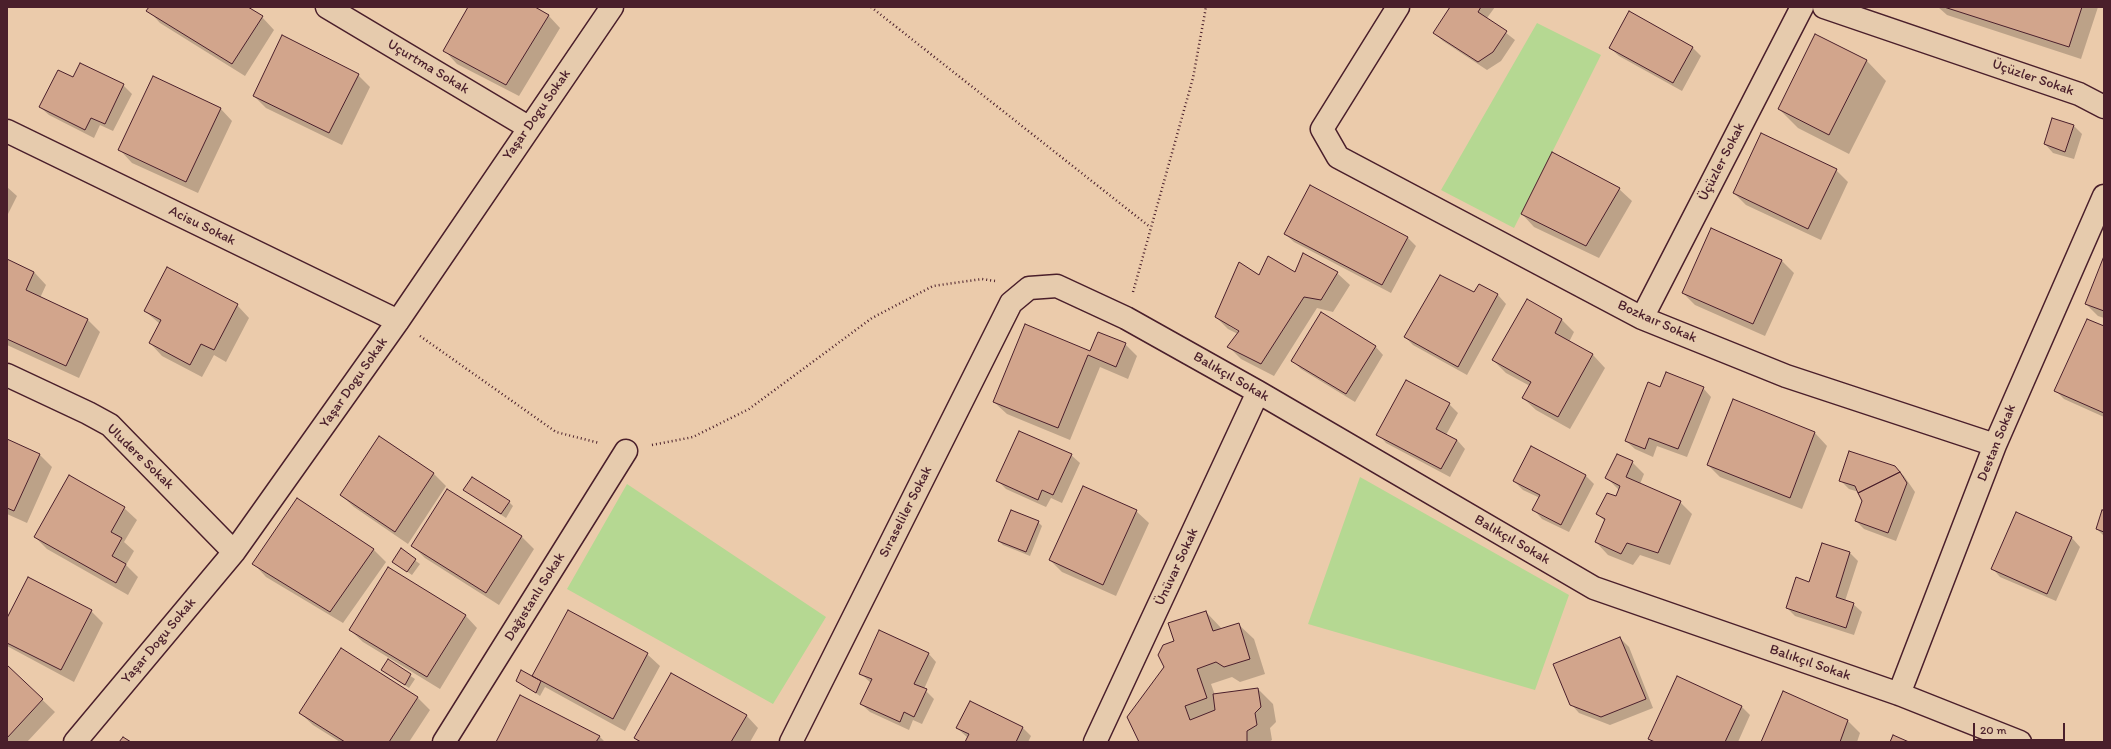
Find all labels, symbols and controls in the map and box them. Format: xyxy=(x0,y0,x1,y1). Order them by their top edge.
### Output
street label: Uçurtma Sokak xyxy=(384,36,472,98)
street label: Üçüzler Sokak xyxy=(1990,56,2076,100)
street label: Yaşar Dogu Sokak xyxy=(499,66,575,164)
street label: Üçüzler Sokak xyxy=(1695,120,1749,204)
street label: Acisu Sokak xyxy=(166,203,238,249)
street label: Bozkaır Sokak xyxy=(1615,297,1699,347)
street label: Yaşar Dogu Sokak xyxy=(316,334,392,432)
street label: Balıkçıl Sokak xyxy=(1190,349,1272,405)
street label: Destan Sokak xyxy=(1974,402,2020,484)
street label: Uludere Sokak xyxy=(103,421,177,493)
street label: Sıraseliler Sokak xyxy=(876,464,936,560)
street label: Balıkçıl Sokak xyxy=(1471,512,1553,568)
street label: Ünüvar Sokak xyxy=(1152,526,1202,608)
street label: Dağıstanlı Sokak xyxy=(501,550,569,644)
street label: Yaşar Dogu Sokak xyxy=(118,595,200,687)
street label: Balıkçıl Sokak xyxy=(1767,641,1853,685)
scale bar xyxy=(1975,715,2067,741)
text: 20 m xyxy=(1980,723,2007,737)

